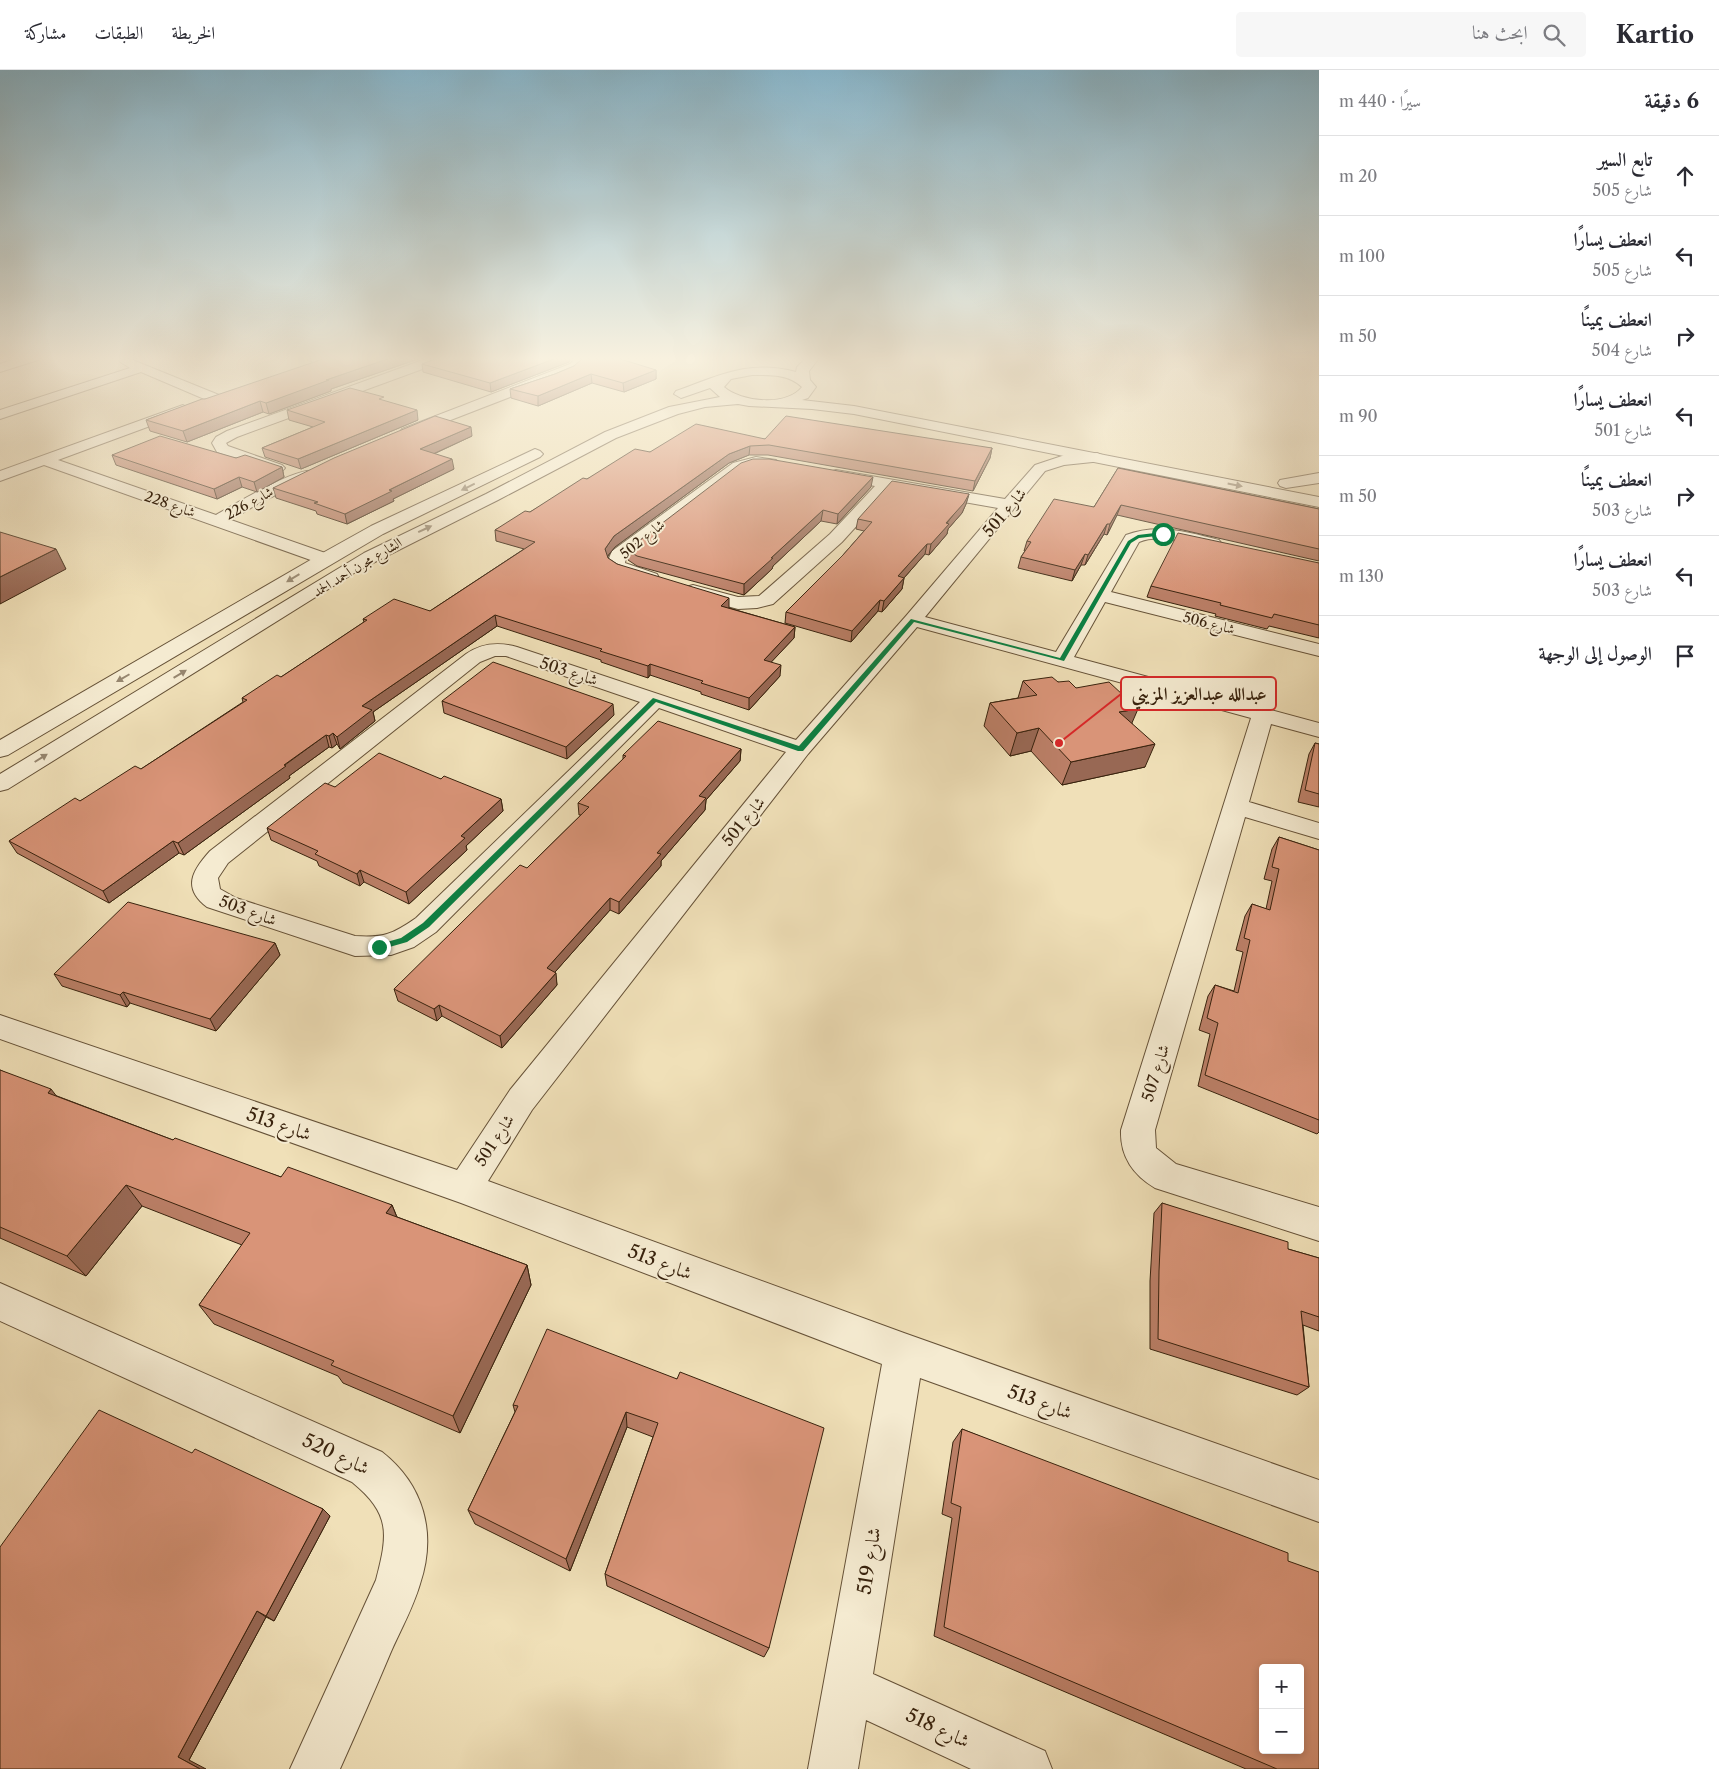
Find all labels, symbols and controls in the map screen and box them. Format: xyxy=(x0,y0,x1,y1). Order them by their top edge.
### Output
search box xyxy=(1236,12,1586,57)
text: Kartio xyxy=(1616,20,1694,49)
text: ابحث هنا xyxy=(1472,21,1528,44)
icon: search xyxy=(1540,21,1568,49)
text: مشاركة xyxy=(25,22,66,44)
text: الطبقات xyxy=(94,22,143,44)
text: الخريطة xyxy=(171,22,215,44)
text: 6 دقيقة xyxy=(1645,88,1699,113)
text: سيرًا · 440 m xyxy=(1339,91,1421,111)
text: تابع السير xyxy=(1598,148,1652,171)
icon: ahead xyxy=(1671,162,1699,190)
text: 20 m xyxy=(1339,166,1378,186)
text: شارع 505 xyxy=(1592,180,1652,200)
text: انعطف يسارًا xyxy=(1573,228,1652,251)
icon: left xyxy=(1671,242,1699,270)
text: 100 m xyxy=(1339,246,1385,266)
text: شارع 505 xyxy=(1592,260,1652,280)
text: انعطف يمينًا xyxy=(1581,308,1652,331)
icon: right xyxy=(1671,322,1699,350)
text: 50 m xyxy=(1339,326,1377,346)
text: شارع 504 xyxy=(1592,340,1652,360)
text: انعطف يسارًا xyxy=(1573,388,1652,411)
icon: left xyxy=(1671,402,1699,430)
text: 90 m xyxy=(1339,406,1378,426)
text: شارع 501 xyxy=(1594,420,1652,440)
text: انعطف يمينًا xyxy=(1581,468,1652,491)
street label: شارع 226 xyxy=(222,482,278,526)
one-way arrow xyxy=(1227,482,1243,490)
icon: right xyxy=(1671,482,1699,510)
one-way arrow xyxy=(461,483,475,491)
street label: شارع 501 xyxy=(978,484,1033,543)
text: 50 m xyxy=(1339,486,1377,506)
street label: شارع 228 xyxy=(141,487,198,524)
text: شارع 503 xyxy=(1592,500,1652,520)
street label: شارع 502 xyxy=(616,515,670,565)
route start xyxy=(1152,523,1175,546)
one-way arrow xyxy=(418,524,432,532)
street label: الشارع مجرن أحمد الحمد xyxy=(309,532,406,603)
text: انعطف يسارًا xyxy=(1573,548,1652,571)
icon: left xyxy=(1671,562,1699,590)
text: 130 m xyxy=(1339,566,1384,586)
one-way arrow xyxy=(286,573,299,582)
text: شارع 503 xyxy=(1592,580,1652,600)
street label: شارع 506 xyxy=(1181,608,1237,641)
text: الوصول إلى الوجهة xyxy=(1538,642,1652,665)
icon: arrive xyxy=(1671,642,1699,670)
street label: شارع 503 xyxy=(536,652,600,694)
one-way arrow xyxy=(173,669,186,678)
one-way arrow xyxy=(116,673,129,682)
callout: عبدالله عبدالعزيز المزيني xyxy=(1121,677,1276,710)
text: عبدالله عبدالعزيز المزيني xyxy=(1131,683,1267,710)
one-way arrow xyxy=(35,754,48,763)
street label: شارع 501 xyxy=(717,792,772,852)
street label: شارع 503 xyxy=(215,890,279,933)
route end xyxy=(368,936,391,959)
street label: شارع 507 xyxy=(1137,1042,1177,1105)
street label: شارع 513 xyxy=(242,1102,314,1150)
street label: شارع 501 xyxy=(470,1110,521,1172)
street label: شارع 513 xyxy=(623,1239,695,1288)
street label: شارع 513 xyxy=(1003,1380,1075,1428)
street label: شارع 520 xyxy=(297,1428,373,1483)
street label: شارع 519 xyxy=(852,1526,890,1597)
map controls xyxy=(1259,1664,1304,1754)
button: + xyxy=(1259,1664,1304,1709)
street label: شارع 518 xyxy=(901,1703,974,1756)
button: − xyxy=(1259,1709,1304,1754)

